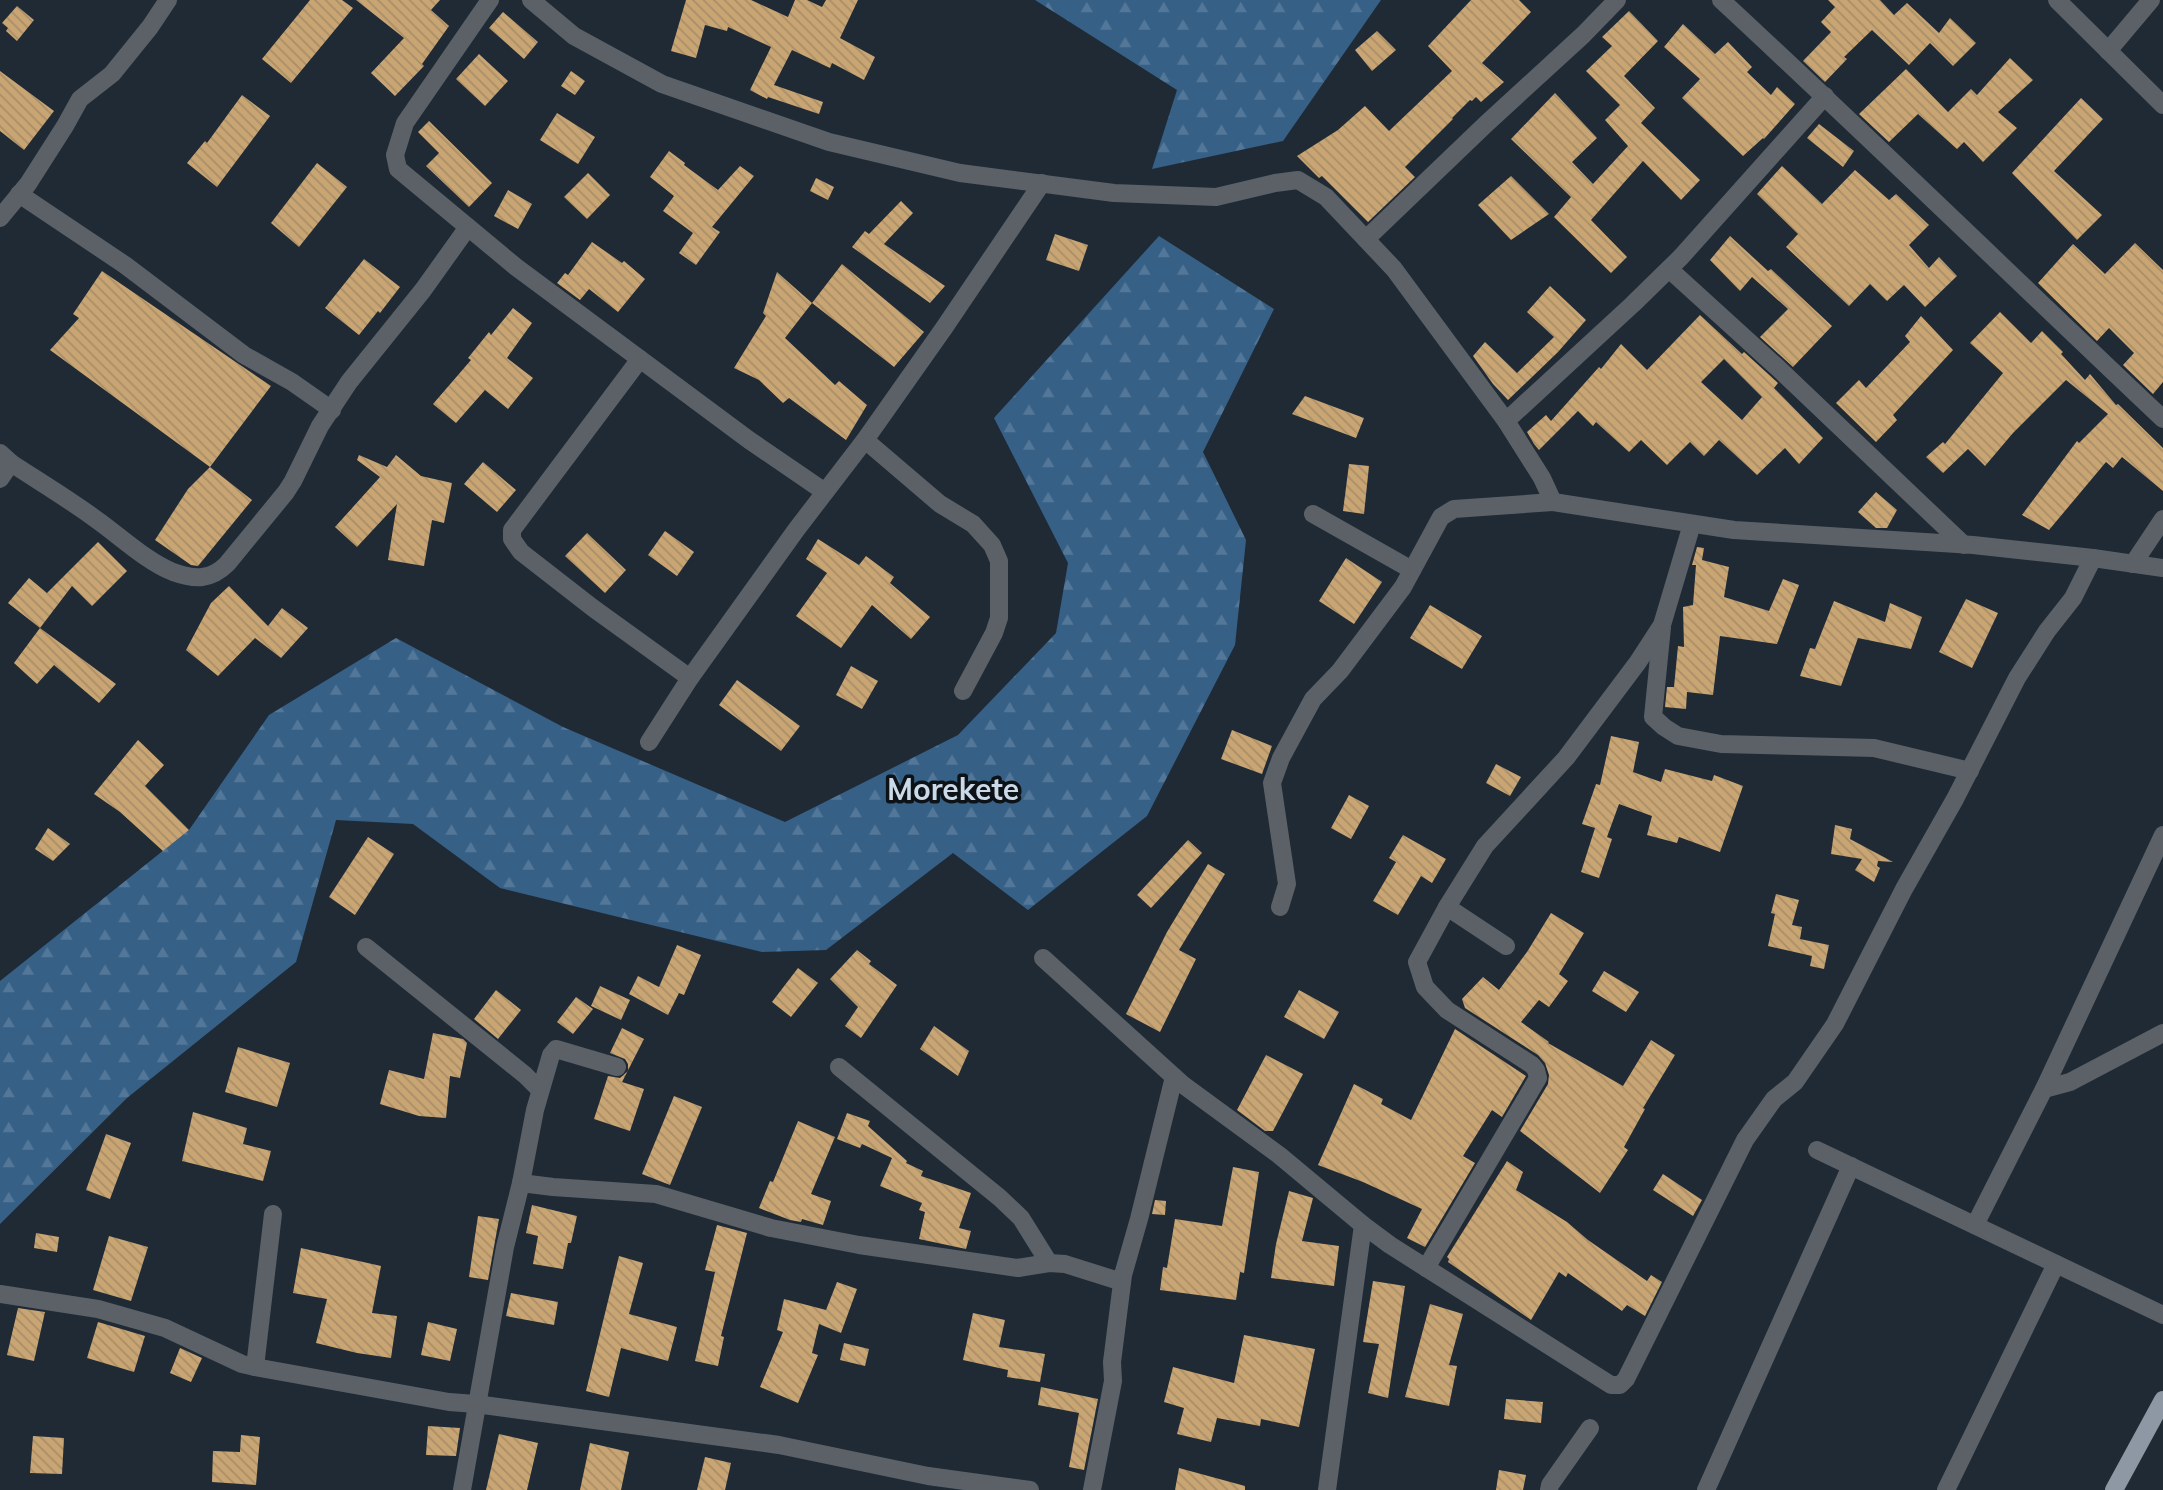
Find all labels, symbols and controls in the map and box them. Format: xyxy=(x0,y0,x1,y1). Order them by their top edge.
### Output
district label: Morekete xyxy=(887,770,1019,808)

